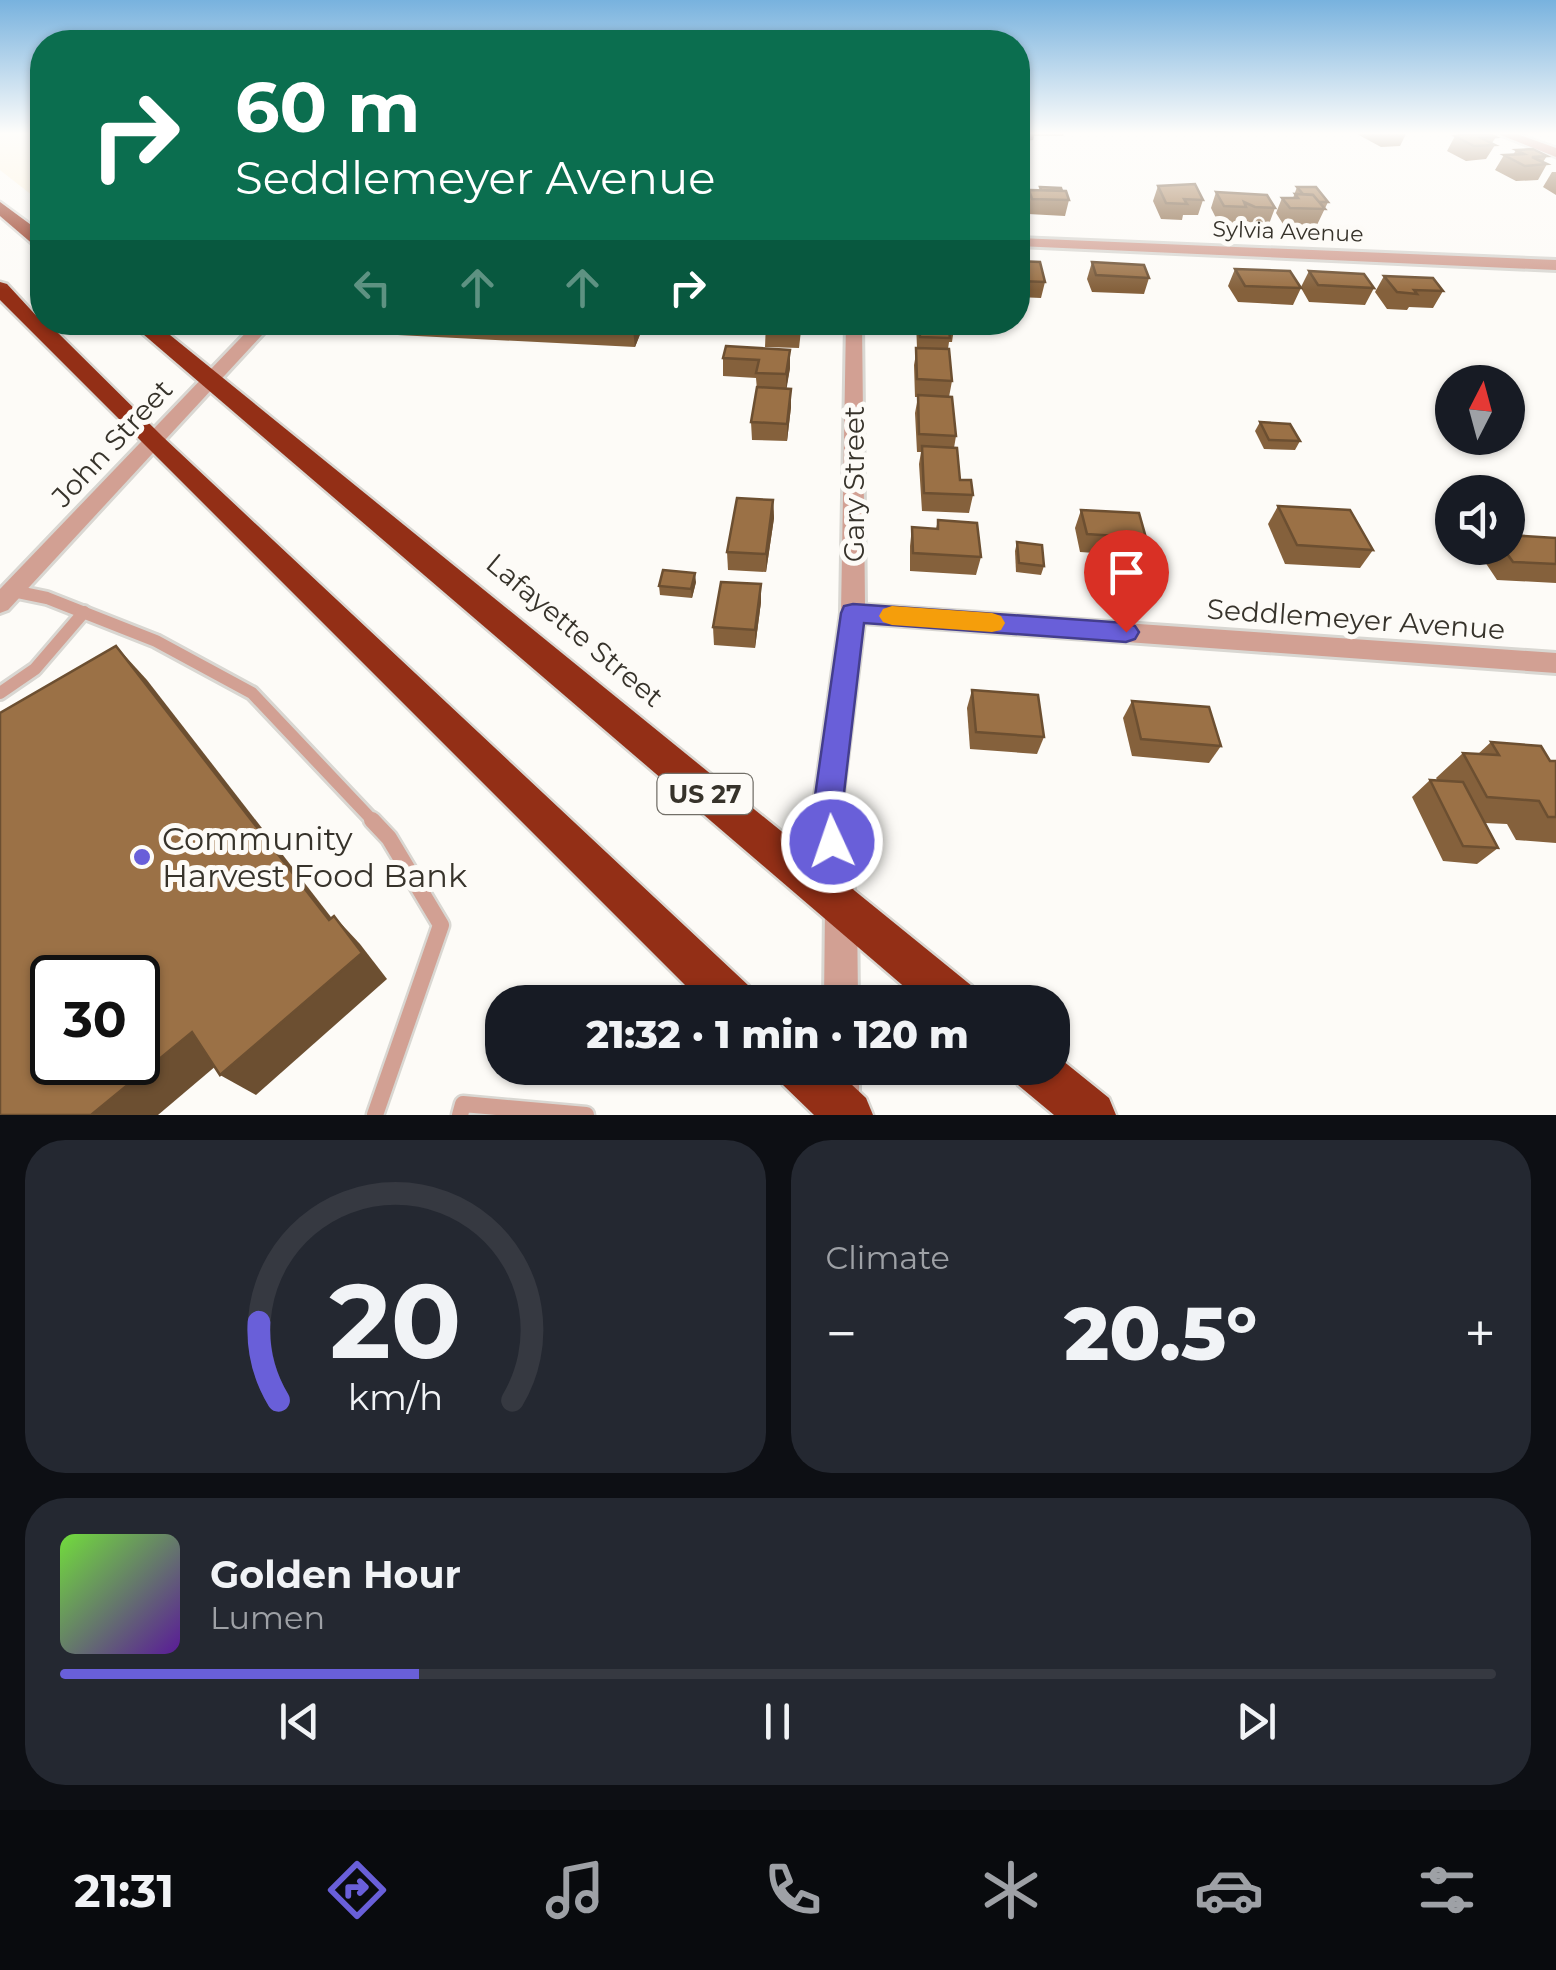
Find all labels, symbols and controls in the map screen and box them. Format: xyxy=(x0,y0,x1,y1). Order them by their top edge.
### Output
text: 60 m xyxy=(235,64,420,150)
icon: right xyxy=(70,70,200,200)
text: Seddlemeyer Avenue xyxy=(235,150,715,205)
street label: Sylvia Avenue xyxy=(1212,215,1364,248)
icon: left xyxy=(345,260,400,315)
icon: ahead xyxy=(450,260,505,315)
icon: ahead xyxy=(555,260,610,315)
icon: right xyxy=(660,260,715,315)
north arrow xyxy=(1435,365,1525,455)
map controls xyxy=(1435,365,1525,565)
street label: John Street xyxy=(44,372,179,514)
street label: Gary Street xyxy=(837,406,871,562)
button: sound xyxy=(1435,475,1525,565)
pin xyxy=(1084,530,1169,633)
icon: arrive xyxy=(1099,545,1154,600)
street label: Lafayette Street xyxy=(480,546,670,714)
street label: Seddlemeyer Avenue xyxy=(1206,592,1506,646)
road number: US 27 xyxy=(658,774,752,814)
position arrow xyxy=(780,790,884,894)
place label: Community Harvest Food Bank xyxy=(162,819,467,895)
marker: Community Harvest Food Bank xyxy=(131,846,153,868)
speed limit sign: 30 xyxy=(30,955,160,1085)
text: 21:32 · 1 min · 120 m xyxy=(586,1011,969,1058)
text: Climate xyxy=(826,1238,950,1277)
text: 20 xyxy=(329,1257,461,1384)
text: 20.5° xyxy=(1064,1287,1257,1379)
text: − xyxy=(826,1300,857,1367)
text: + xyxy=(1464,1300,1496,1367)
text: km/h xyxy=(348,1375,443,1419)
text: Golden Hour xyxy=(210,1551,461,1598)
text: Lumen xyxy=(210,1598,325,1637)
icon: previous xyxy=(272,1694,327,1749)
icon: pause xyxy=(750,1694,805,1749)
icon: next xyxy=(1229,1694,1284,1749)
icon: directions xyxy=(322,1855,392,1925)
icon: music xyxy=(540,1855,610,1925)
icon: phone xyxy=(758,1855,828,1925)
icon: climate xyxy=(976,1855,1046,1925)
icon: car xyxy=(1194,1855,1264,1925)
icon: filters xyxy=(1412,1855,1482,1925)
text: 21:31 xyxy=(74,1863,174,1918)

